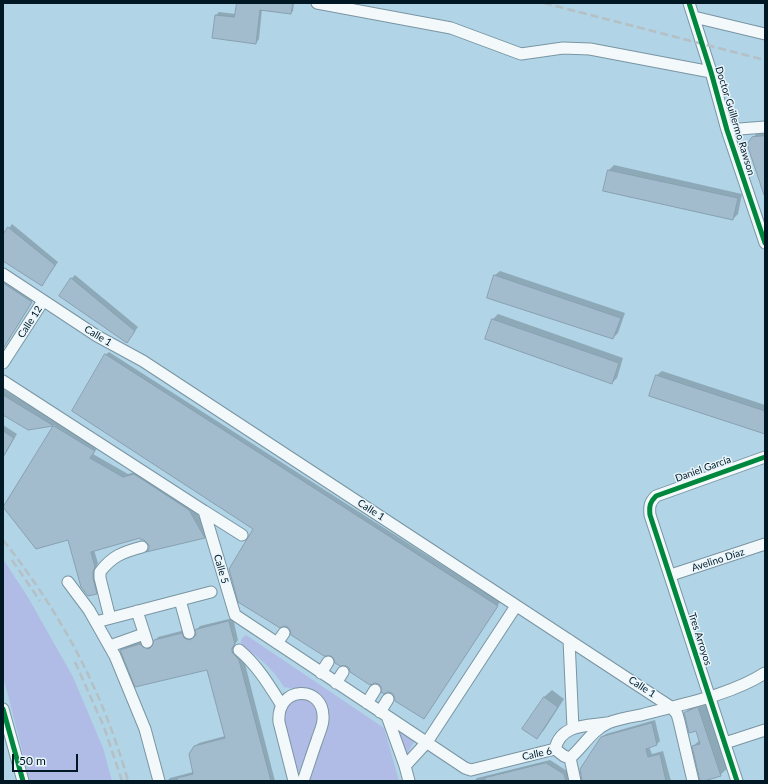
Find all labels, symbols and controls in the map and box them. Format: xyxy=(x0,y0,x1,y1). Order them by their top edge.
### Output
street label: Doctor Guillermo Rawson xyxy=(713,65,757,177)
street label: Calle 12 xyxy=(15,304,45,340)
street label: Calle 1 xyxy=(82,323,114,349)
street label: Daniel García xyxy=(673,453,733,485)
street label: Calle 1 xyxy=(355,497,387,523)
street label: Avelino Díaz xyxy=(690,546,746,574)
street label: Calle 5 xyxy=(211,553,231,585)
street label: Tres Arroyos xyxy=(686,611,714,667)
street label: Calle 1 xyxy=(626,674,658,700)
street label: Calle 6 xyxy=(521,745,553,763)
scale bar xyxy=(14,746,80,772)
text: 50 m xyxy=(19,753,46,768)

